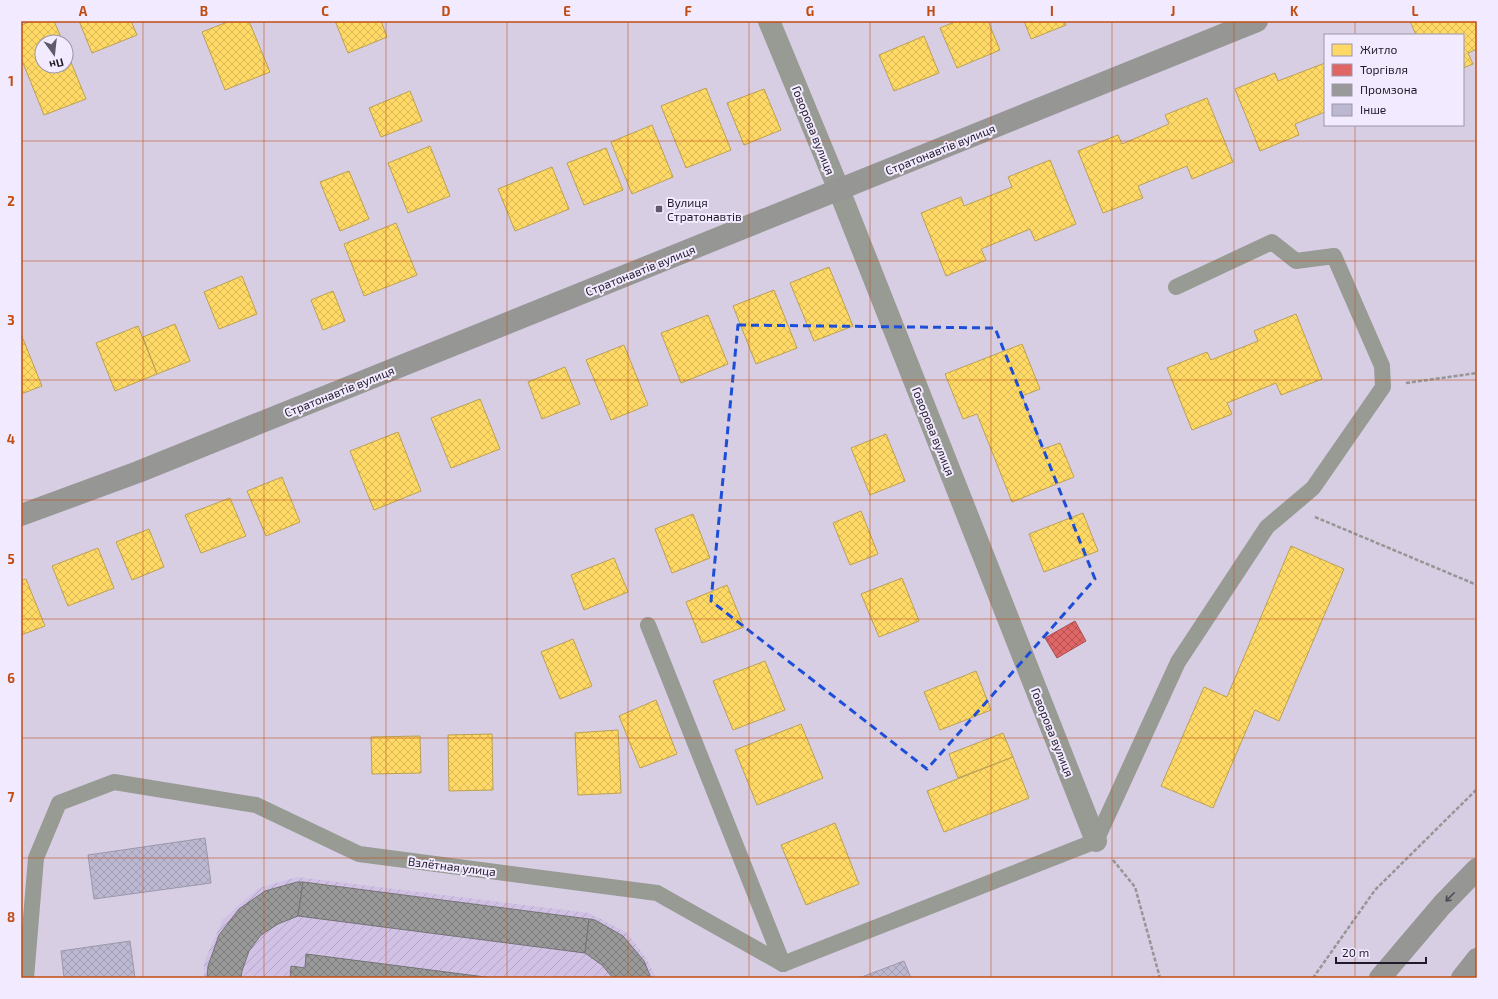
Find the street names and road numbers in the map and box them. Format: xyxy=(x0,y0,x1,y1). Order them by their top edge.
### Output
street label: Говорова вулиця xyxy=(789,84,838,177)
street label: Стратонавтів вулиця xyxy=(883,121,997,178)
street label: Стратонавтів вулиця xyxy=(583,242,697,299)
street label: Стратонавтів вулиця xyxy=(282,363,396,420)
street label: Говорова вулиця xyxy=(909,385,958,478)
street label: Говорова вулиця xyxy=(1028,686,1077,779)
street label: Взлётная улица xyxy=(407,854,497,879)

